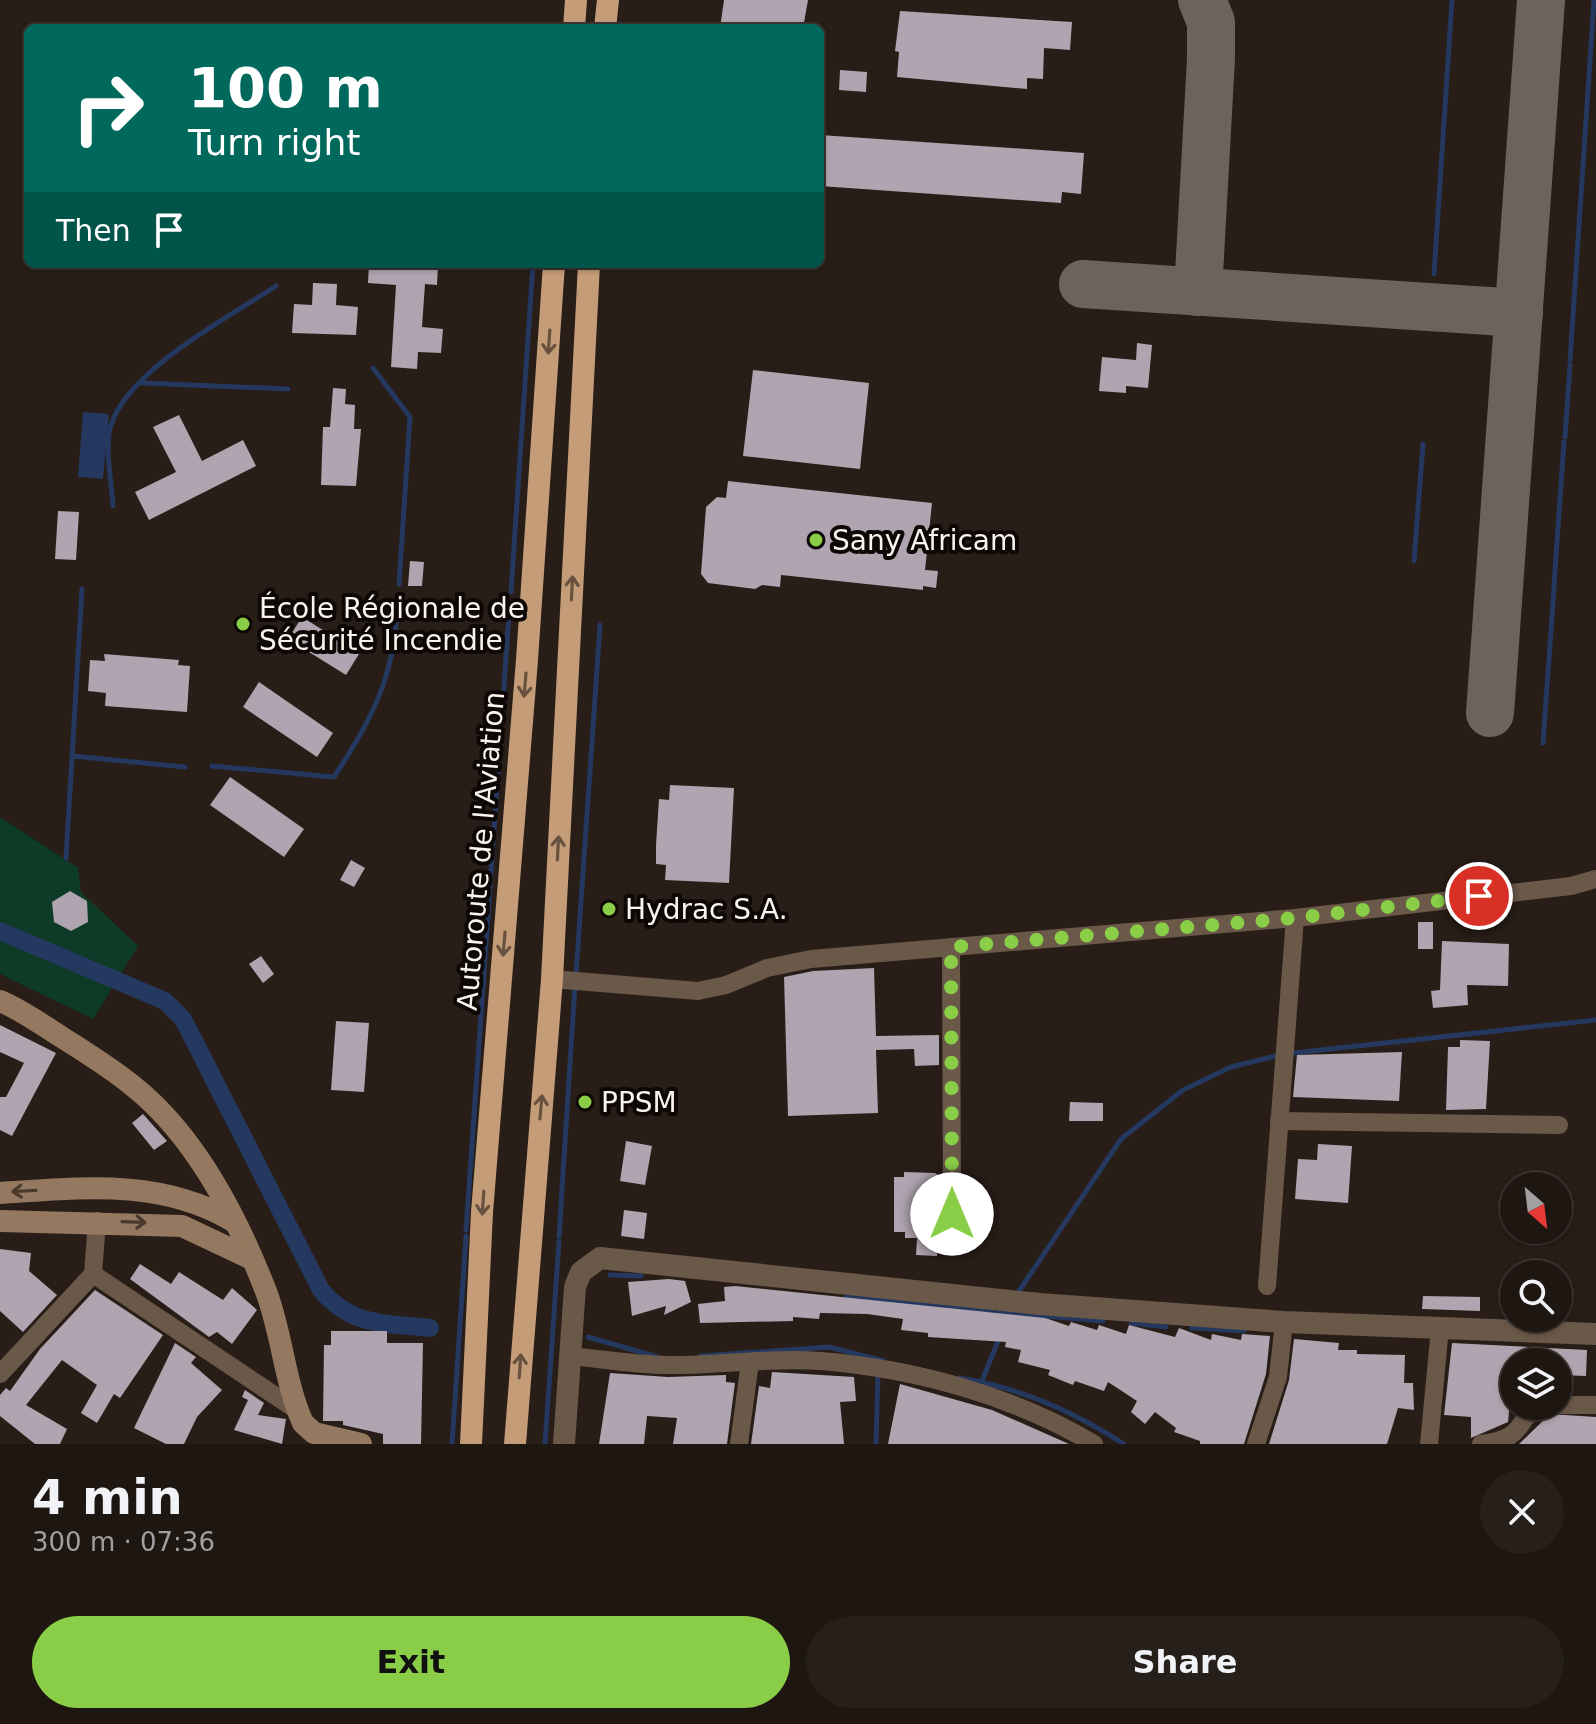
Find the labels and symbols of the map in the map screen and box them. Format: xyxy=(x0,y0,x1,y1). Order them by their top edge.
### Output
one-way arrow xyxy=(541,328,556,355)
place label: Sany Africam xyxy=(832,524,1017,557)
marker: Sany Africam xyxy=(807,531,825,549)
one-way arrow xyxy=(564,575,579,602)
place label: École Régionale de Sécurité Incendie xyxy=(259,591,525,657)
marker: École Régionale de Sécurité Incendie xyxy=(234,615,252,633)
one-way arrow xyxy=(517,671,532,698)
street label: Autoroute de l'Aviation xyxy=(451,690,511,1012)
one-way arrow xyxy=(551,835,566,862)
pin xyxy=(1445,862,1513,930)
place label: Hydrac S.A. xyxy=(625,893,788,926)
marker: Hydrac S.A. xyxy=(600,900,618,918)
one-way arrow xyxy=(496,930,511,957)
place label: PPSM xyxy=(601,1086,677,1119)
marker: PPSM xyxy=(576,1093,594,1111)
one-way arrow xyxy=(533,1094,548,1121)
position arrow xyxy=(910,1172,994,1256)
north arrow xyxy=(1500,1172,1572,1244)
one-way arrow xyxy=(11,1184,38,1199)
one-way arrow xyxy=(475,1189,490,1216)
one-way arrow xyxy=(120,1215,147,1230)
one-way arrow xyxy=(513,1353,528,1380)

